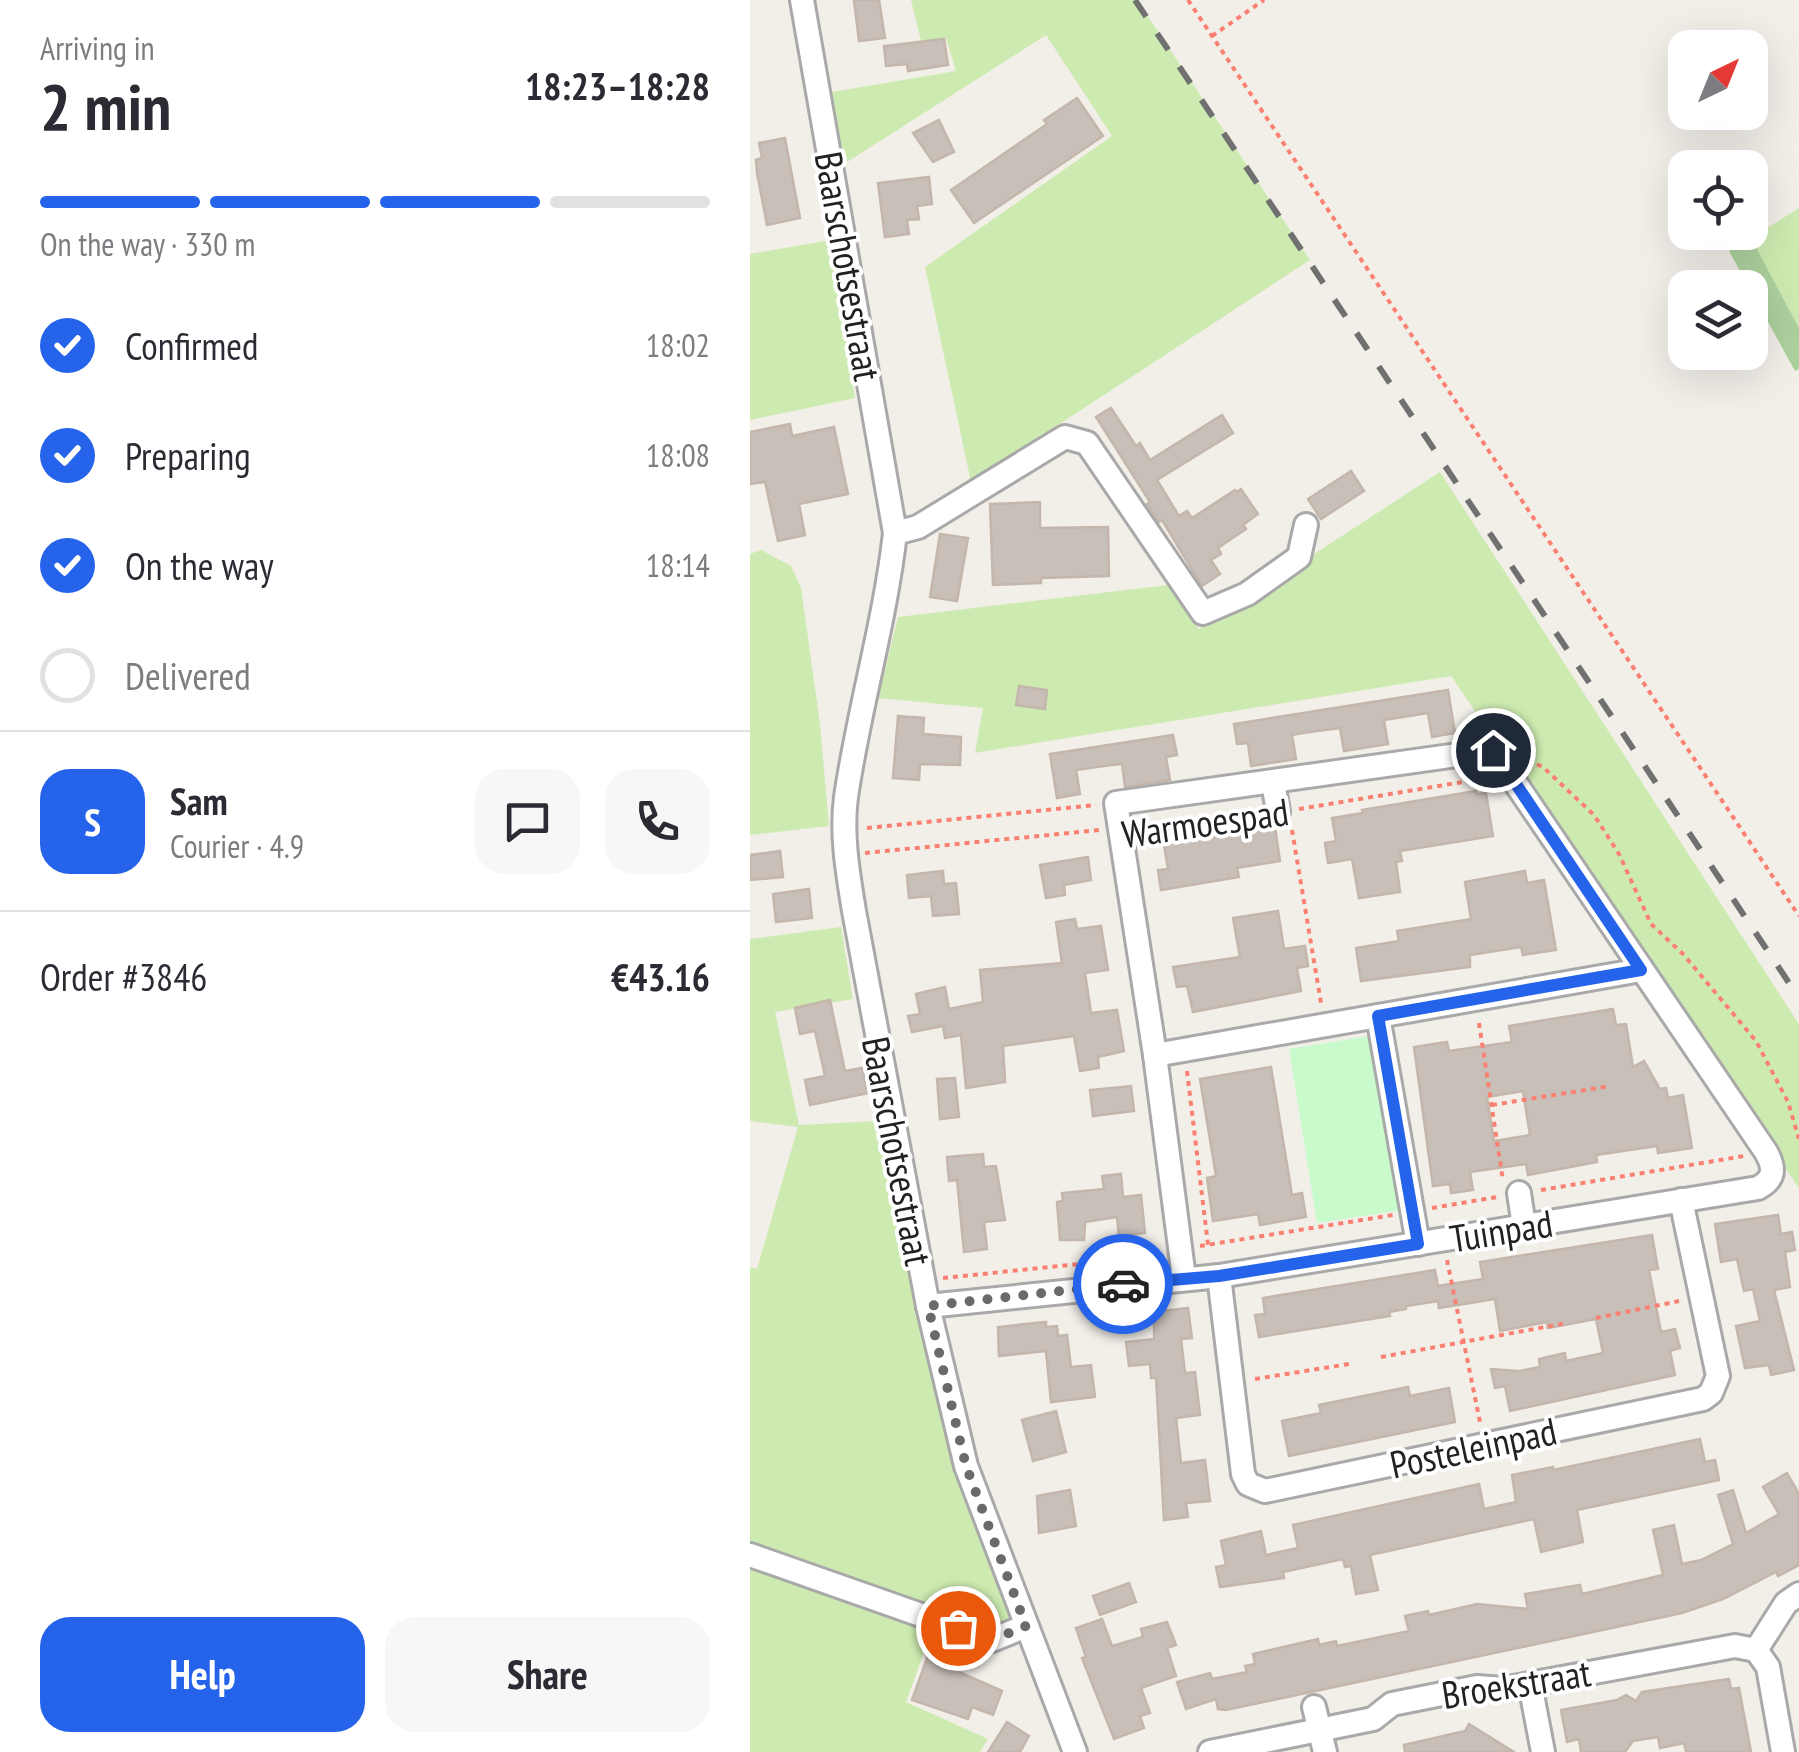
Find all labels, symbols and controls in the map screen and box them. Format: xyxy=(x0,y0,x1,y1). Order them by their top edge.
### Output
text: Arriving in xyxy=(40,27,155,69)
north arrow xyxy=(1668,30,1768,130)
map controls xyxy=(1668,30,1768,370)
text: 18:23–18:28 xyxy=(525,61,710,110)
text: 2 min xyxy=(40,64,171,148)
street label: Baarschotsestraat xyxy=(805,148,893,385)
button: locate xyxy=(1668,150,1768,250)
text: On the way · 330 m xyxy=(40,223,255,265)
button: layers xyxy=(1668,270,1768,370)
icon: check xyxy=(40,318,95,373)
text: Confirmed xyxy=(125,321,258,370)
text: 18:02 xyxy=(646,324,710,366)
icon: check xyxy=(40,428,95,483)
text: Preparing xyxy=(125,431,251,480)
text: 18:08 xyxy=(646,434,710,476)
icon: check xyxy=(40,538,95,593)
text: On the way xyxy=(125,541,273,590)
text: 18:14 xyxy=(646,544,710,586)
text: Delivered xyxy=(125,651,251,700)
pin xyxy=(1451,708,1536,793)
icon: home xyxy=(1466,723,1521,778)
button: chat xyxy=(475,769,580,874)
button: phone xyxy=(605,769,710,874)
text: Sam xyxy=(170,776,228,825)
street label: Warmoespad xyxy=(1119,786,1291,858)
text: S xyxy=(84,797,101,846)
text: Courier · 4.9 xyxy=(170,825,304,867)
text: Order #3846 xyxy=(40,952,207,1001)
text: €43.16 xyxy=(611,952,710,1001)
street label: Baarschotsestraat xyxy=(852,1033,944,1270)
street label: Tuinpad xyxy=(1446,1198,1556,1262)
courier xyxy=(1073,1234,1173,1334)
icon: car xyxy=(1096,1257,1151,1312)
street label: Posteleinpad xyxy=(1385,1405,1561,1489)
pin xyxy=(916,1586,1001,1671)
icon: bag xyxy=(931,1601,986,1656)
button: Help xyxy=(40,1617,365,1732)
button: Share xyxy=(385,1617,710,1732)
street label: Broekstraat xyxy=(1438,1647,1594,1719)

